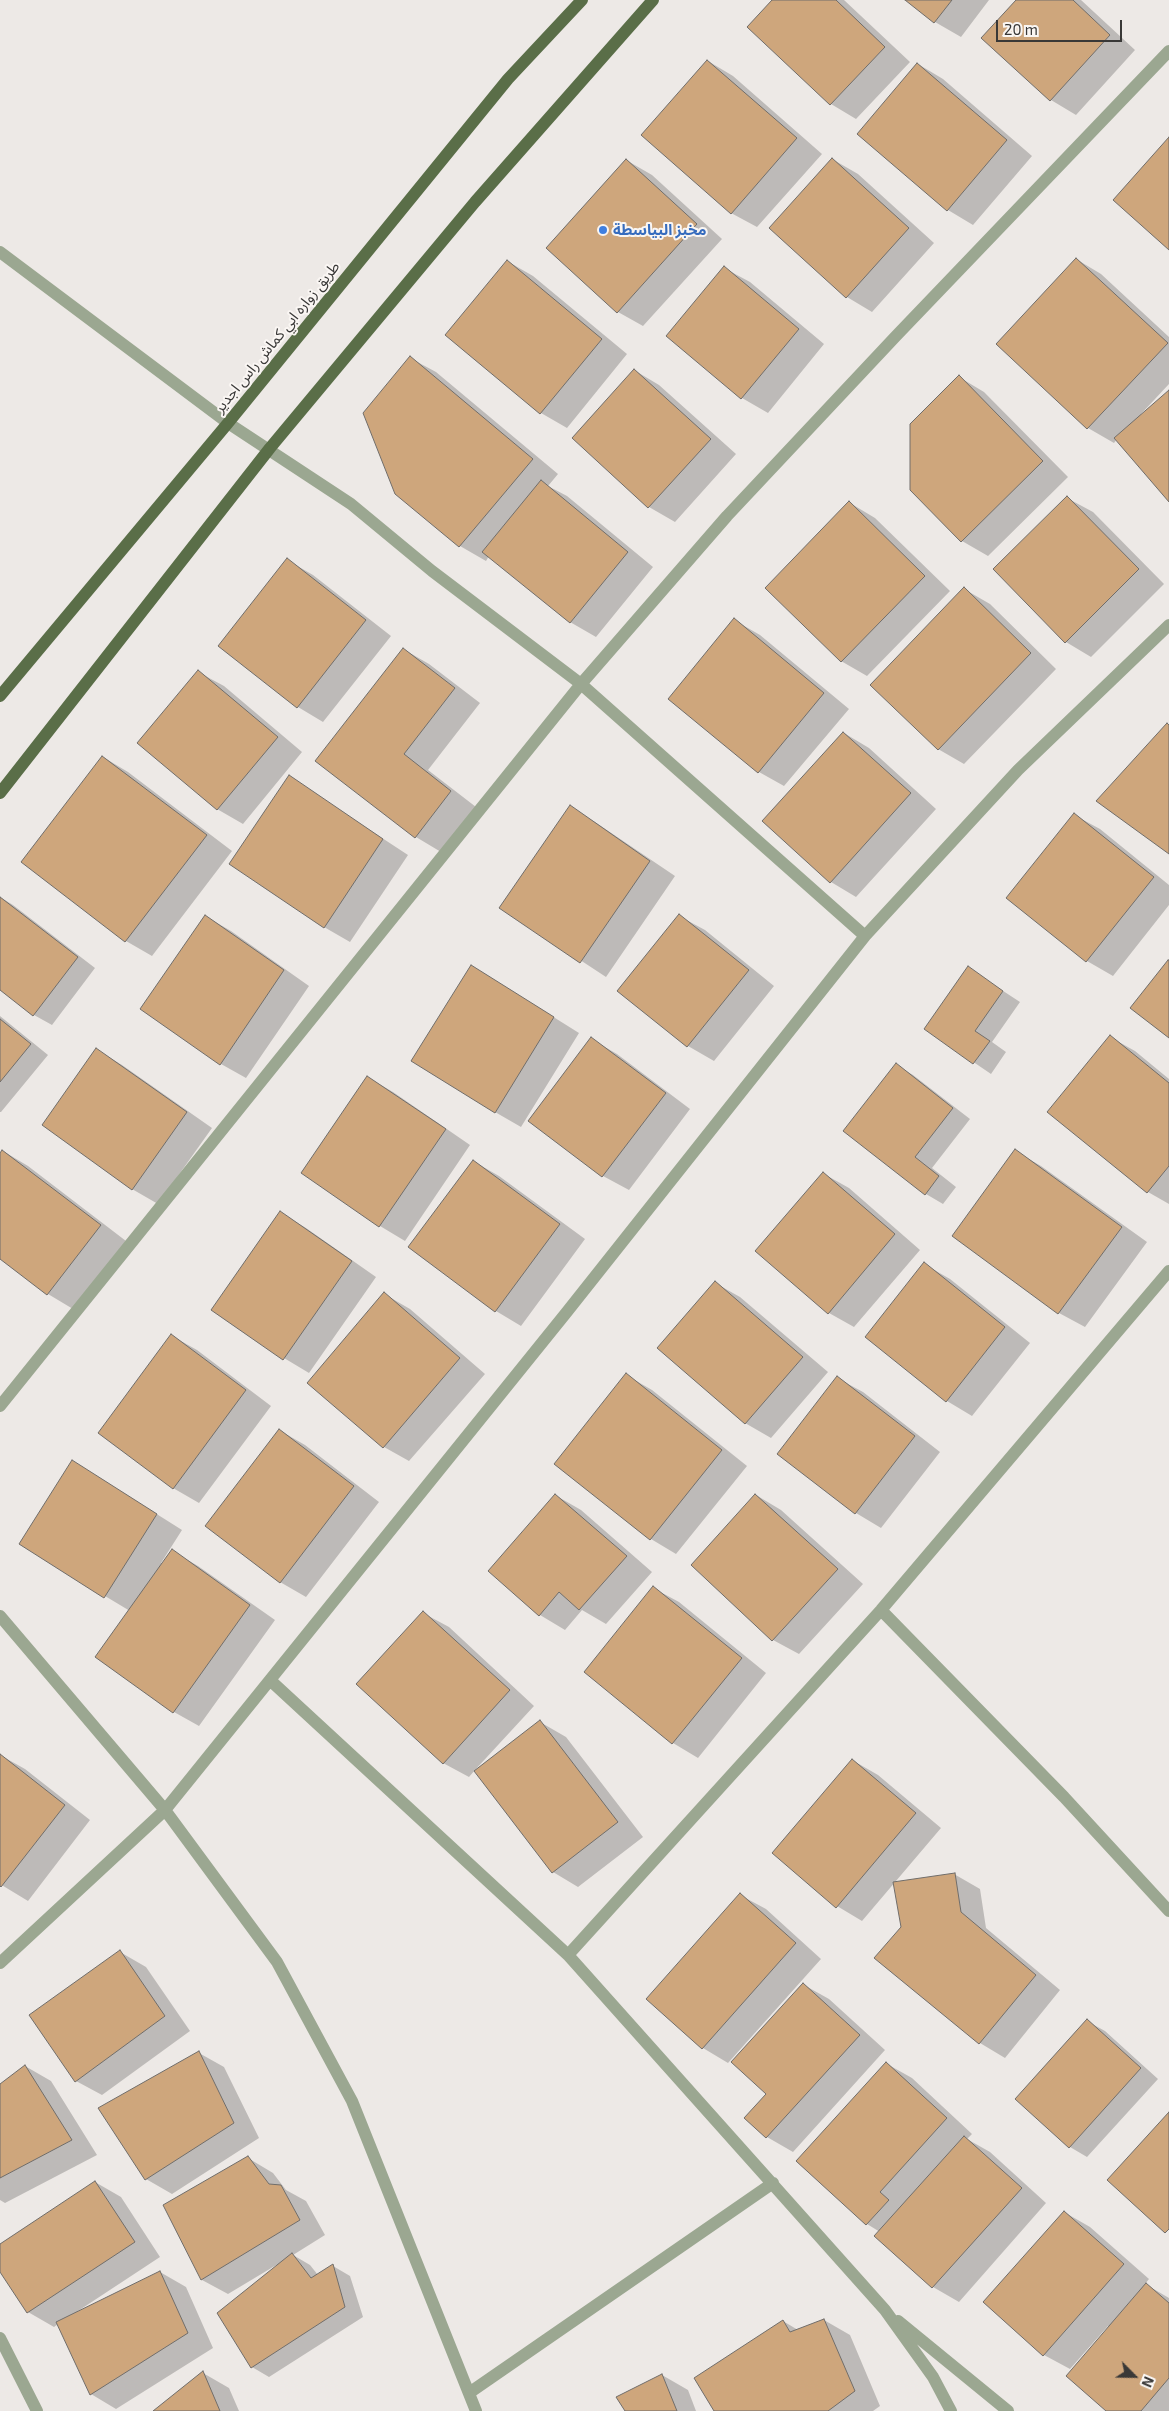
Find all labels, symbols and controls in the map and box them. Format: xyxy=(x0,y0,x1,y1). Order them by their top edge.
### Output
scale bar xyxy=(999,10,1125,42)
text: 20 m xyxy=(1004,20,1038,38)
place label: مخبز البياسطة xyxy=(613,221,707,239)
marker: مخبز البياسطة xyxy=(597,224,609,236)
street label: طريق زواره ابي كماش راس اجدير xyxy=(210,258,344,416)
north arrow xyxy=(1109,2351,1159,2401)
text: N xyxy=(1138,2374,1158,2390)

